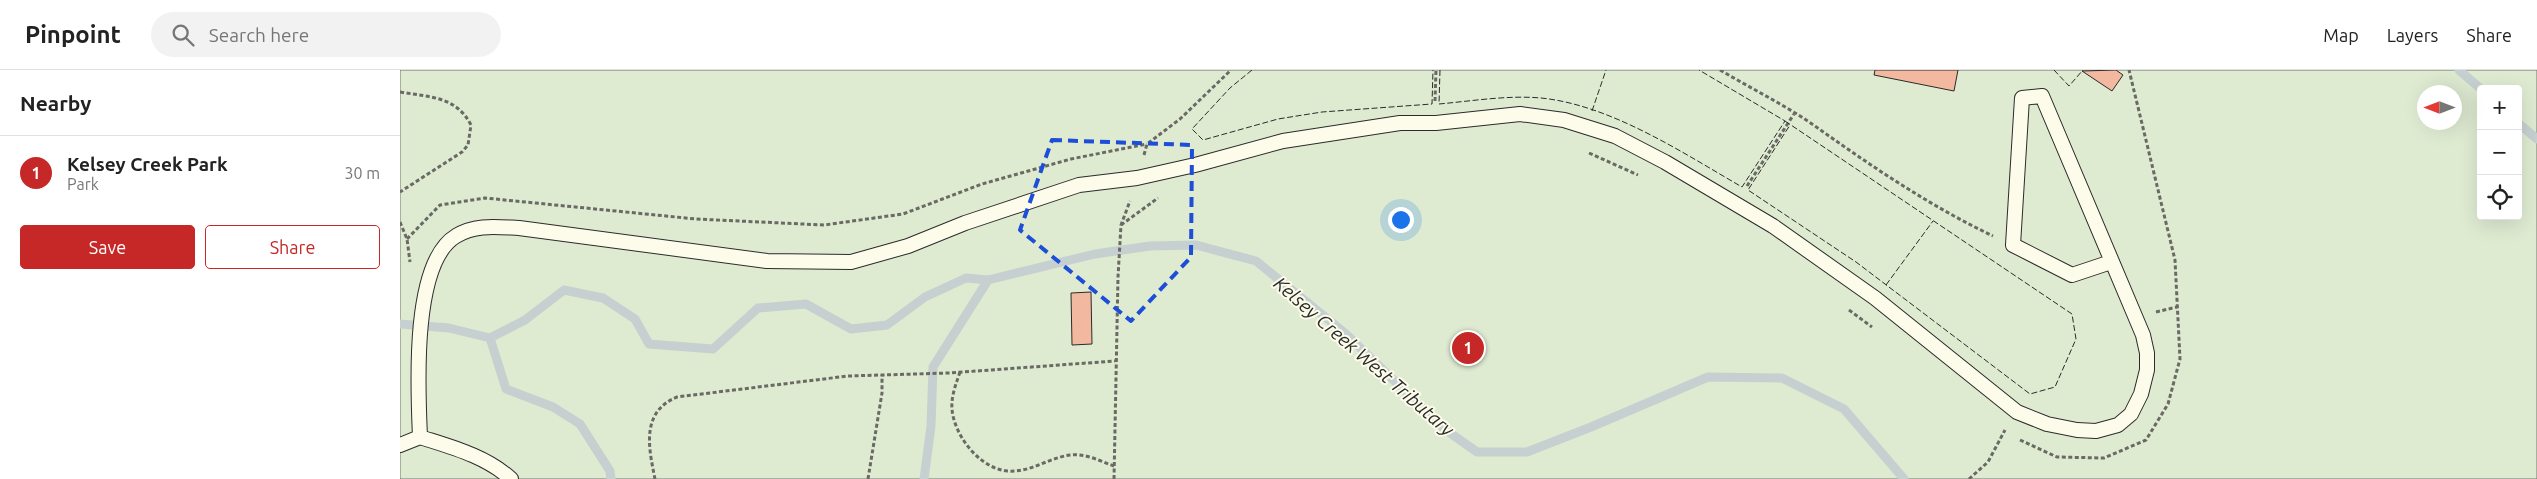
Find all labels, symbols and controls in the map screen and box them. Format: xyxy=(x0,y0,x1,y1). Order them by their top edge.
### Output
search box xyxy=(151,12,501,57)
text: Pinpoint xyxy=(25,21,121,48)
icon: search xyxy=(169,21,197,49)
text: Search here xyxy=(209,24,309,46)
text: Map xyxy=(2323,25,2359,45)
text: Layers xyxy=(2387,25,2438,45)
text: Share xyxy=(2466,25,2512,45)
north arrow xyxy=(2417,85,2462,130)
map controls xyxy=(2477,85,2522,220)
button: + xyxy=(2477,85,2522,130)
text: Nearby xyxy=(20,91,91,115)
button: − xyxy=(2477,130,2522,175)
text: Kelsey Creek Park xyxy=(67,153,228,175)
text: 1 xyxy=(31,164,41,182)
text: 30 m xyxy=(344,164,380,182)
text: Park xyxy=(67,175,99,193)
button: locate xyxy=(2477,175,2522,220)
your location xyxy=(1388,207,1414,233)
button: Save xyxy=(20,225,195,269)
button: Share xyxy=(205,225,380,269)
water label: Kelsey Creek West Tributary xyxy=(1270,272,1459,441)
pin: 1 xyxy=(1452,329,1484,367)

